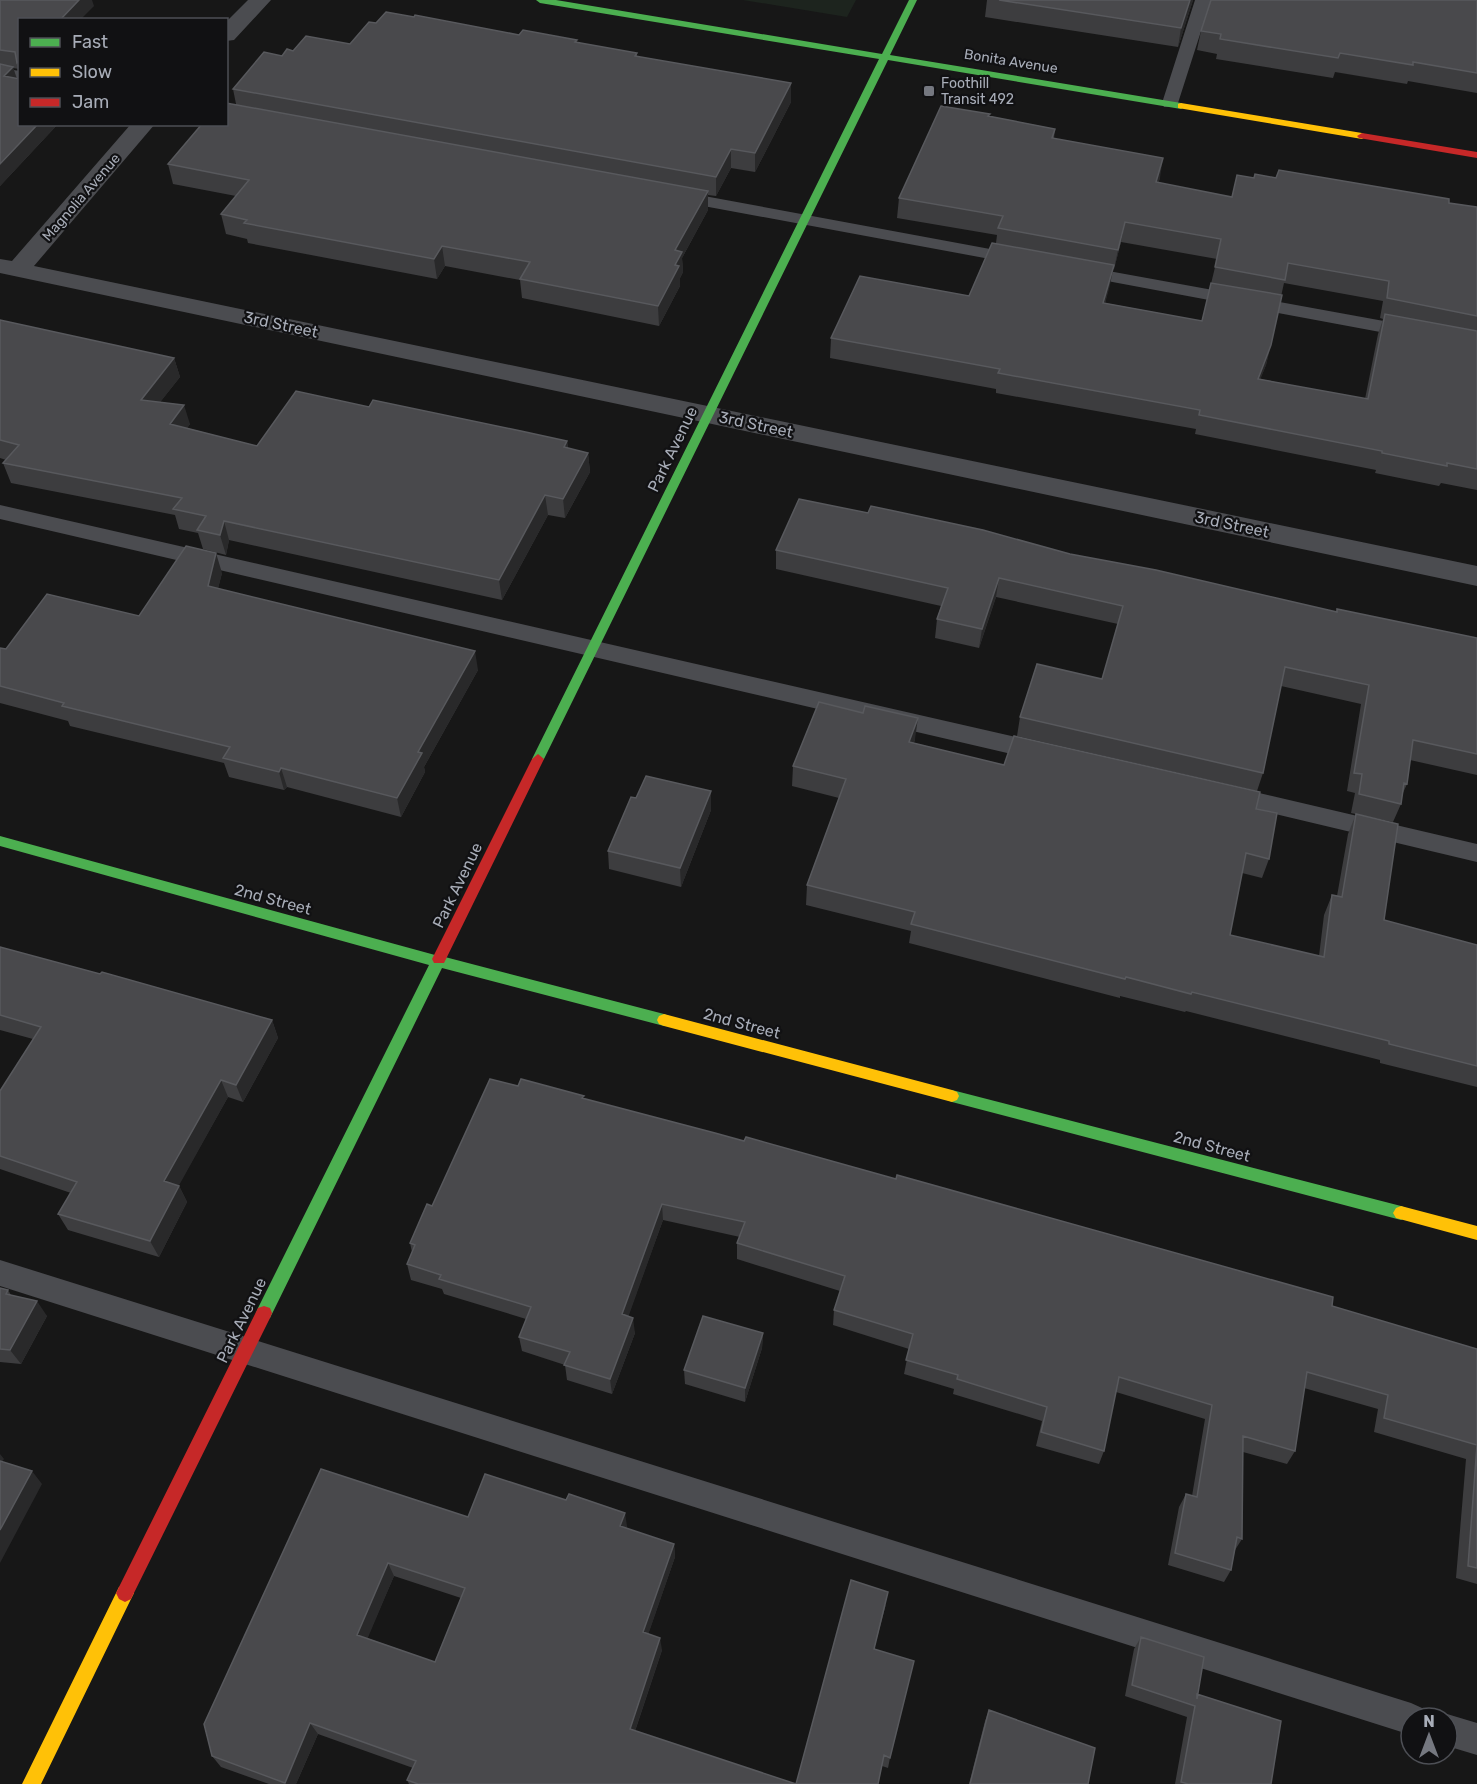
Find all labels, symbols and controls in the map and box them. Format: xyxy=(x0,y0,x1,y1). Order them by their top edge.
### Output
legend xyxy=(18,18,228,126)
text: Fast xyxy=(72,31,108,53)
street label: Bonita Avenue xyxy=(963,46,1059,77)
text: Slow xyxy=(72,61,112,83)
place label: Foothill Transit 492 xyxy=(941,75,1014,108)
marker: Foothill Transit 492 xyxy=(922,84,936,98)
text: Jam xyxy=(72,91,109,113)
street label: Magnolia Avenue xyxy=(39,150,124,245)
street label: 3rd Street xyxy=(242,307,320,342)
street label: Park Avenue xyxy=(644,403,701,495)
street label: 3rd Street xyxy=(717,407,795,442)
street label: 3rd Street xyxy=(1193,507,1271,542)
street label: Park Avenue xyxy=(429,839,486,931)
street label: 2nd Street xyxy=(232,880,313,919)
street label: 2nd Street xyxy=(701,1004,782,1043)
street label: 2nd Street xyxy=(1171,1127,1252,1166)
street label: Park Avenue xyxy=(213,1274,270,1366)
north arrow xyxy=(1399,1706,1459,1766)
text: N xyxy=(1423,1712,1435,1731)

